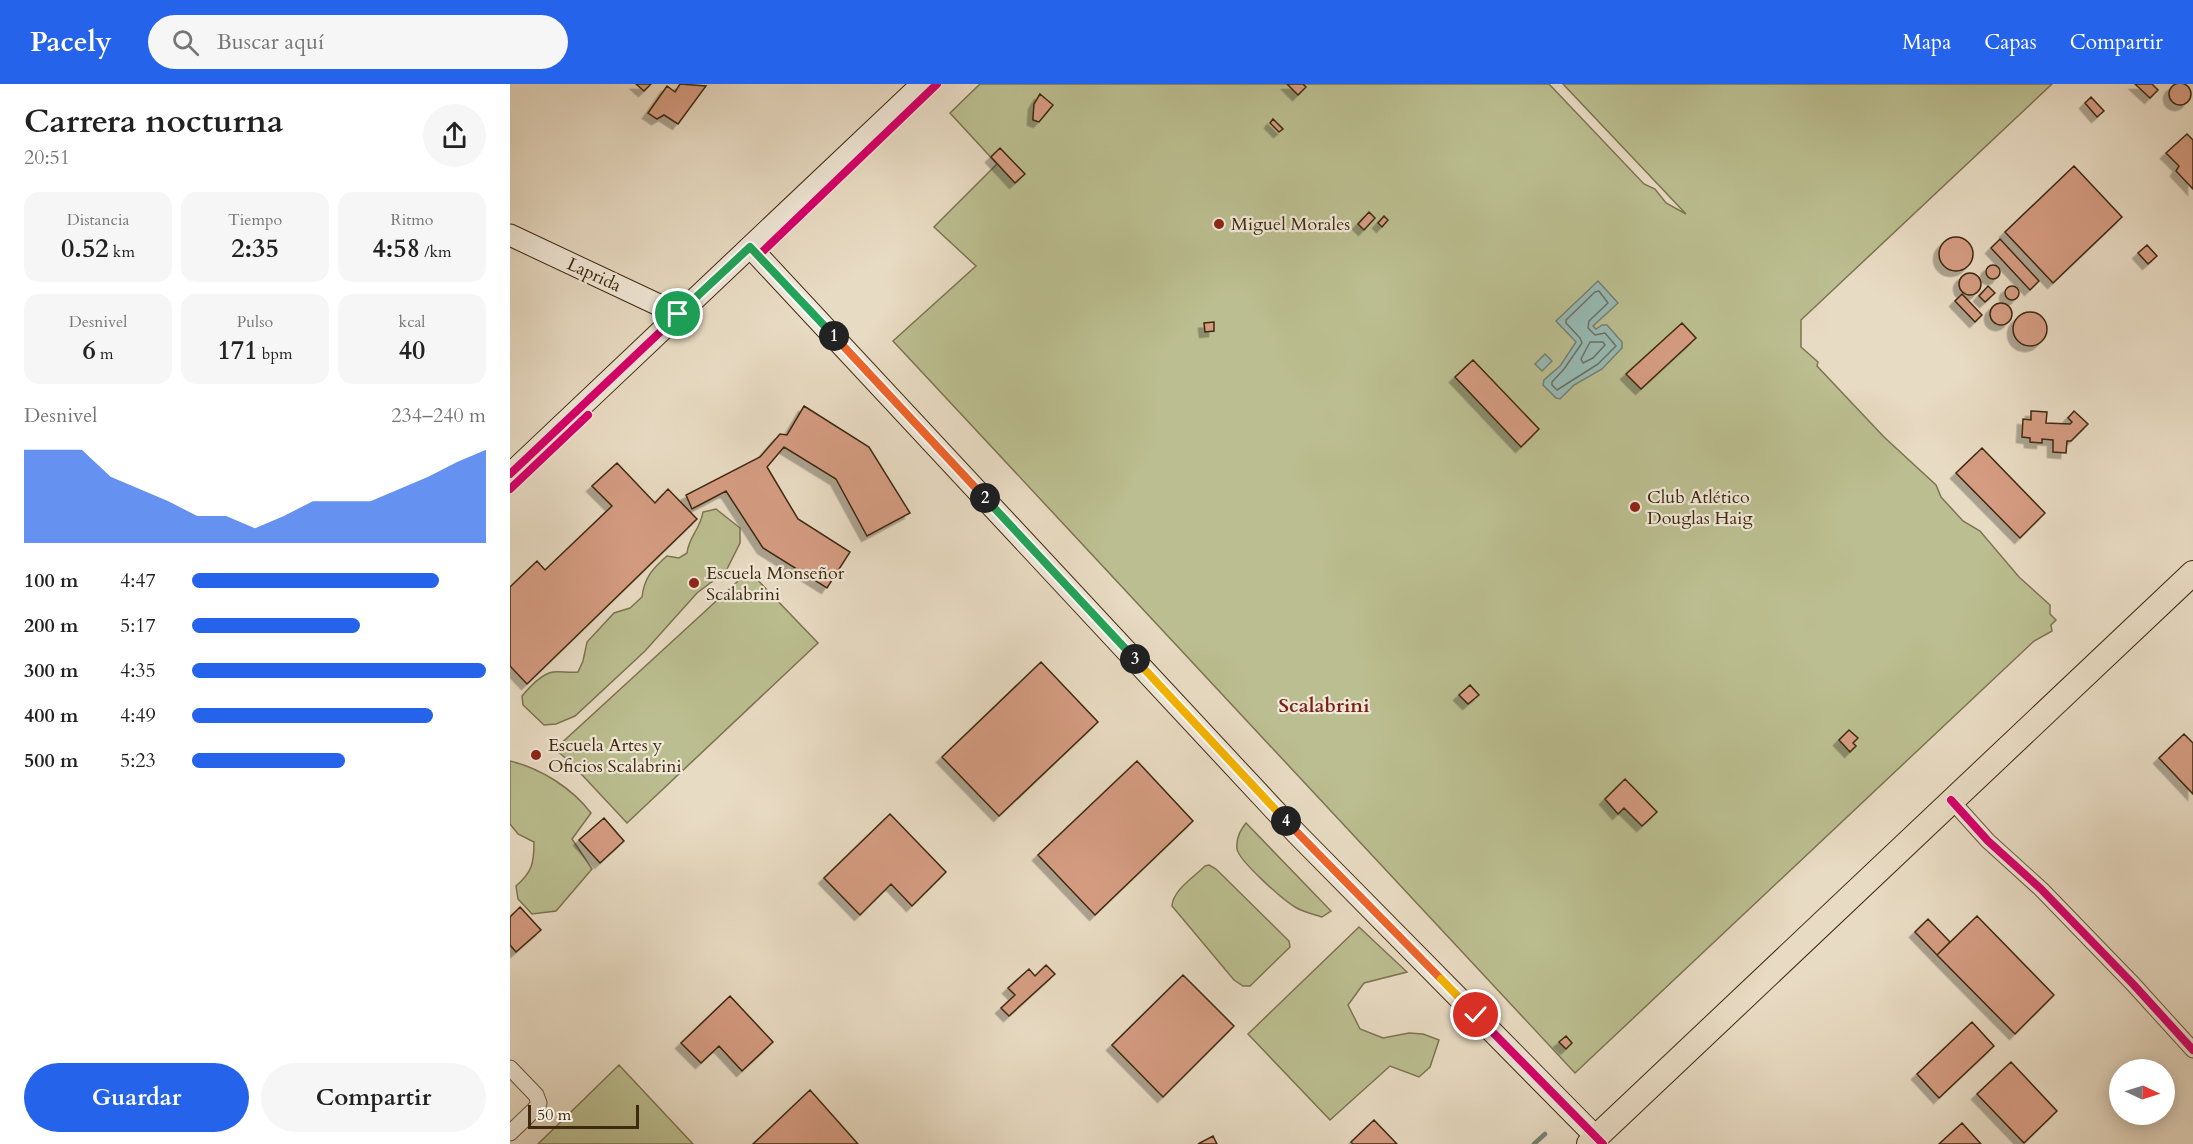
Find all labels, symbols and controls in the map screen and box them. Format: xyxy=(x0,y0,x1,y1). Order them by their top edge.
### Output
search box xyxy=(148,15,568,69)
text: Pacely xyxy=(30,23,112,61)
icon: search xyxy=(169,26,202,59)
text: Buscar aquí xyxy=(217,27,324,57)
text: Mapa xyxy=(1902,28,1951,57)
text: Capas xyxy=(1984,28,2037,57)
text: Compartir xyxy=(2070,28,2163,57)
text: Carrera nocturna xyxy=(24,99,283,144)
button: share xyxy=(423,104,486,167)
text: 20:51 xyxy=(24,144,70,171)
text: Distancia xyxy=(67,209,129,231)
text: Tiempo xyxy=(228,209,282,231)
text: Ritmo xyxy=(391,209,433,231)
place label: Miguel Morales xyxy=(1231,212,1350,237)
marker: Miguel Morales xyxy=(1212,217,1226,231)
text: 0.52 xyxy=(61,231,109,266)
text: 2:35 xyxy=(231,231,279,266)
text: 4:58 xyxy=(372,231,420,266)
text: km xyxy=(109,241,135,263)
text: /km xyxy=(420,241,452,263)
street label: Laprida xyxy=(563,252,625,299)
pin xyxy=(652,288,703,339)
icon: arrive xyxy=(661,297,694,330)
text: Desnivel xyxy=(69,311,127,333)
text: Pulso xyxy=(237,311,273,333)
text: kcal xyxy=(399,311,425,333)
pin: 1 xyxy=(819,321,849,351)
text: 1 xyxy=(830,325,838,347)
text: 6 xyxy=(82,333,96,368)
text: 171 xyxy=(218,333,258,368)
text: 40 xyxy=(399,333,425,368)
text: m xyxy=(96,343,114,365)
text: bpm xyxy=(258,343,292,365)
text: Desnivel xyxy=(24,402,97,429)
text: 234–240 m xyxy=(391,402,486,429)
pin: 2 xyxy=(970,483,1000,513)
place label: Club Atlético Douglas Haig xyxy=(1647,485,1753,531)
text: 2 xyxy=(981,487,989,509)
marker: Club Atlético Douglas Haig xyxy=(1628,500,1642,514)
place label: Escuela Monseñor Scalabrini xyxy=(706,561,845,607)
text: 100 m xyxy=(24,567,79,594)
text: 4:47 xyxy=(120,567,156,594)
marker: Escuela Monseñor Scalabrini xyxy=(687,576,701,590)
text: 200 m xyxy=(24,612,79,639)
text: 5:17 xyxy=(120,612,156,639)
pin: 3 xyxy=(1120,644,1150,674)
text: 3 xyxy=(1131,648,1139,670)
text: 300 m xyxy=(24,657,79,684)
text: 4:35 xyxy=(120,657,156,684)
district label: Scalabrini xyxy=(1278,692,1370,719)
text: 400 m xyxy=(24,702,79,729)
text: 4:49 xyxy=(120,702,156,729)
place label: Escuela Artes y Oficios Scalabrini xyxy=(548,733,682,779)
text: 500 m xyxy=(24,747,79,774)
text: 5:23 xyxy=(120,747,156,774)
marker: Escuela Artes y Oficios Scalabrini xyxy=(529,748,543,762)
pin: 4 xyxy=(1271,806,1301,836)
text: 4 xyxy=(1282,810,1290,832)
pin xyxy=(1450,989,1501,1040)
icon: check xyxy=(1459,998,1492,1031)
north arrow xyxy=(2109,1059,2175,1125)
map controls xyxy=(2109,1059,2175,1125)
button: Guardar xyxy=(24,1063,249,1132)
button: Compartir xyxy=(261,1063,486,1132)
scale bar xyxy=(528,1102,639,1130)
text: 50 m xyxy=(537,1104,571,1126)

